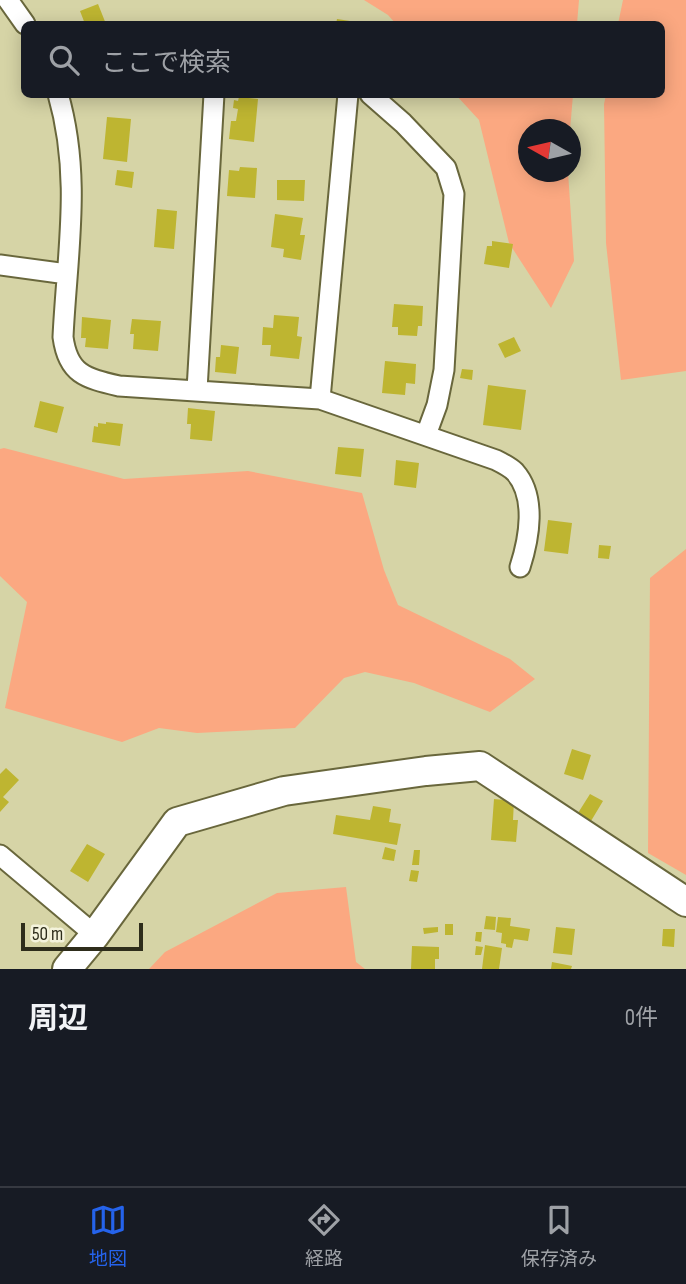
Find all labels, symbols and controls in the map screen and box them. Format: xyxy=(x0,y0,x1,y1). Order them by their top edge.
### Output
search box xyxy=(21,21,665,98)
icon: search xyxy=(45,41,83,79)
text: ここで検索 xyxy=(101,48,231,79)
north arrow xyxy=(518,119,581,182)
scale bar xyxy=(21,920,144,952)
text: 50 m xyxy=(32,923,63,946)
text: 周辺 xyxy=(28,1001,88,1037)
text: 0件 xyxy=(625,1004,658,1032)
tab: 地図 xyxy=(89,1201,127,1271)
tab: 経路 xyxy=(305,1201,343,1271)
tab: 保存済み xyxy=(521,1201,597,1271)

